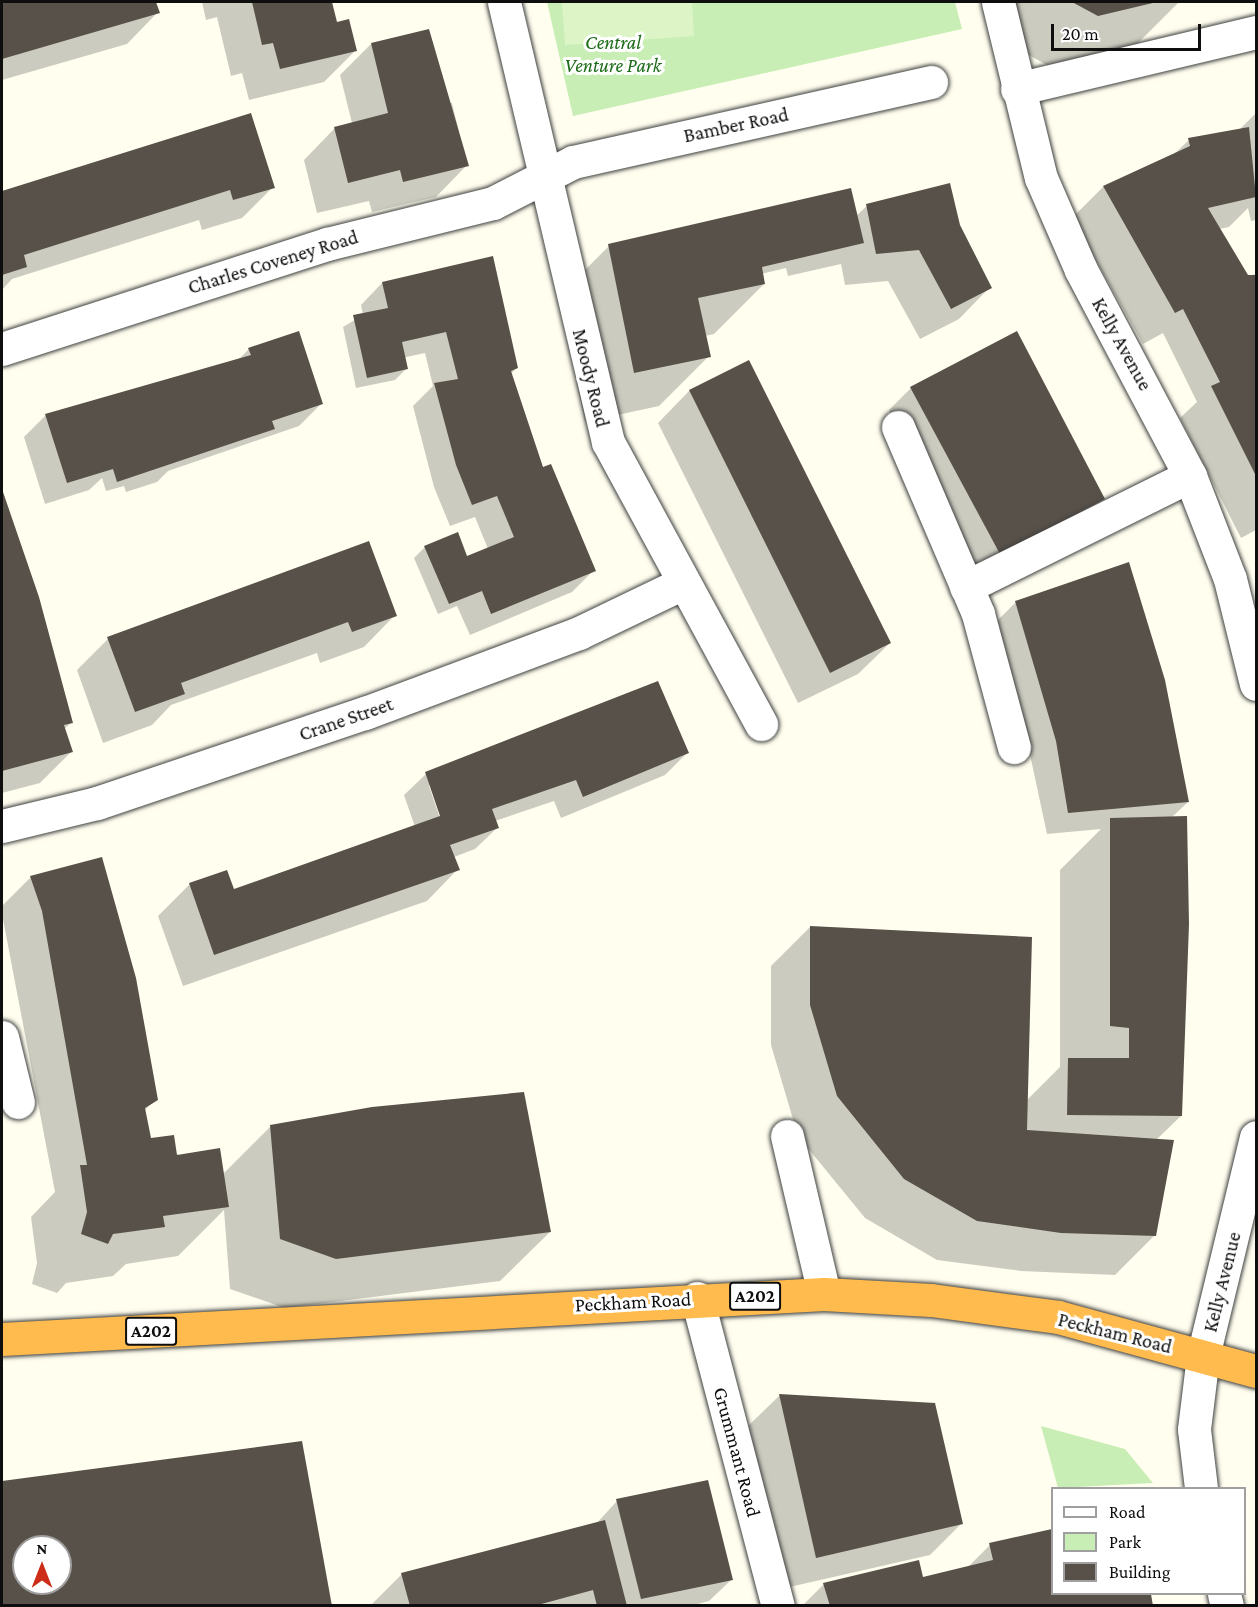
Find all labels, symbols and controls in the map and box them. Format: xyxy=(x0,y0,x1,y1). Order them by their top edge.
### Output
scale bar xyxy=(1054,12,1204,50)
text: 20 m xyxy=(1062,24,1099,44)
park label: Central Venture Park xyxy=(565,30,661,77)
street label: Bamber Road xyxy=(681,102,791,148)
street label: Charles Coveney Road xyxy=(185,225,361,299)
street label: Kelly Avenue xyxy=(1087,293,1157,395)
street label: Moody Road xyxy=(567,326,615,430)
street label: Crane Street xyxy=(296,692,396,746)
street label: Kelly Avenue xyxy=(1198,1229,1246,1335)
road number: A202 xyxy=(728,1281,782,1311)
street label: Peckham Road xyxy=(574,1287,692,1317)
street label: Peckham Road xyxy=(1056,1307,1174,1359)
road number: A202 xyxy=(124,1316,178,1346)
street label: Grummant Road xyxy=(708,1384,766,1520)
legend xyxy=(1051,1487,1246,1595)
text: Road xyxy=(1109,1502,1146,1522)
text: Park xyxy=(1109,1532,1141,1552)
north arrow xyxy=(12,1535,72,1595)
text: N xyxy=(37,1540,47,1557)
text: Building xyxy=(1109,1562,1170,1582)

